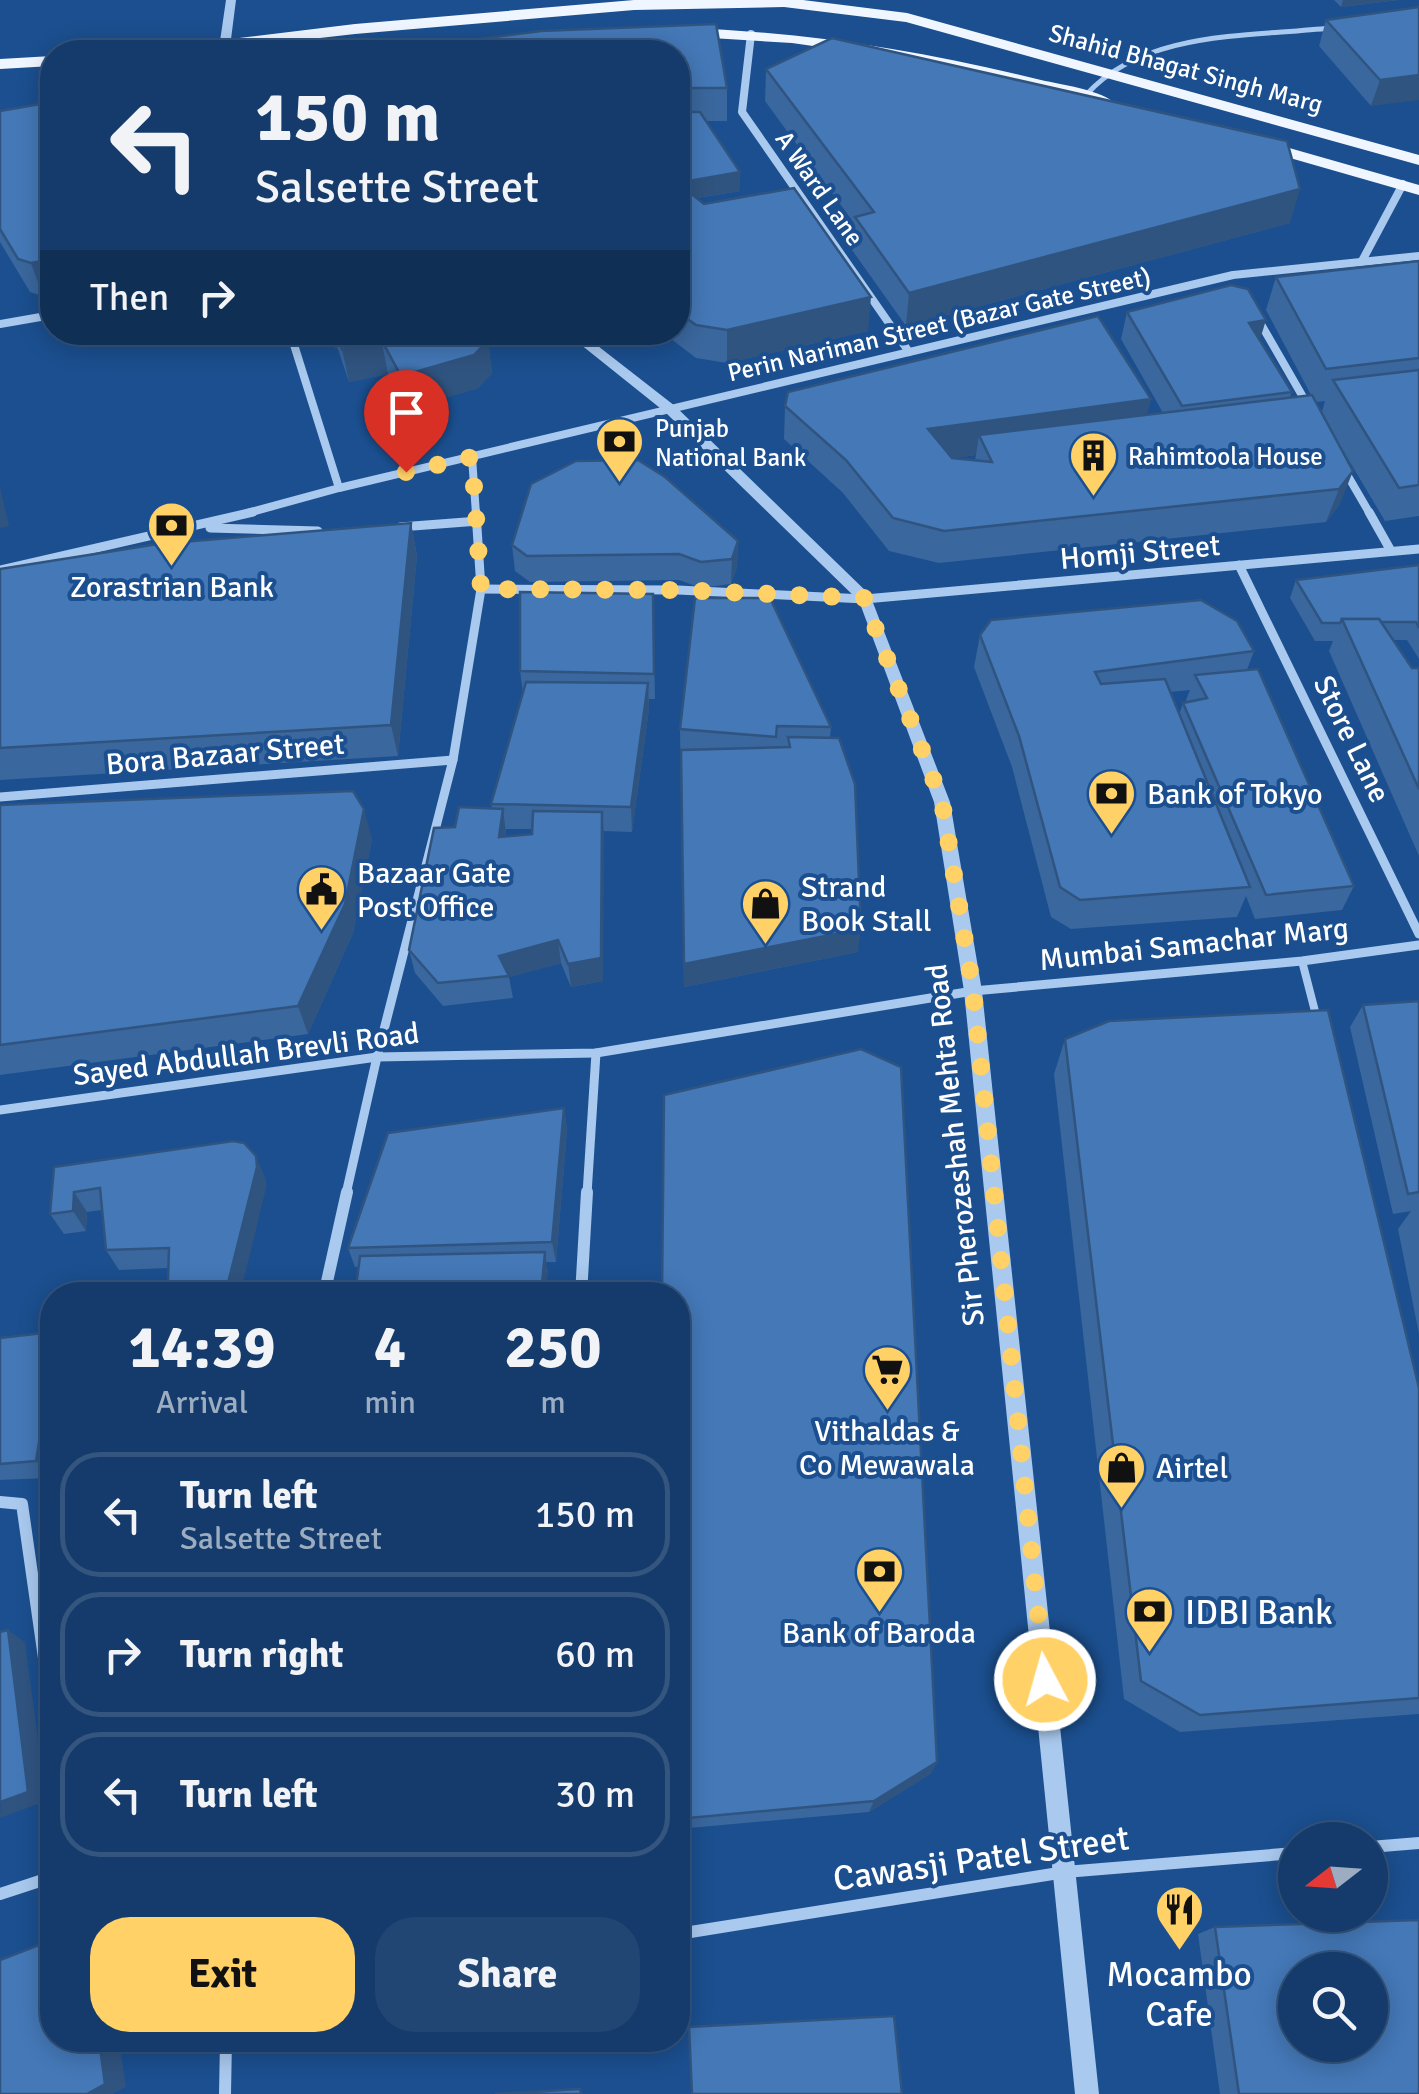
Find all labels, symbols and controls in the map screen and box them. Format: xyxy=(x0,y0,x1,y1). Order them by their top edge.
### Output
street label: Shahid Bhagat Singh Marg xyxy=(1046,17,1326,120)
text: 150 m xyxy=(255,74,440,160)
icon: left xyxy=(90,80,220,210)
street label: A Ward Lane xyxy=(769,125,870,252)
text: Salsette Street xyxy=(255,160,539,215)
street label: Perin Nariman Street (Bazar Gate Street) xyxy=(725,261,1154,388)
icon: right xyxy=(189,270,244,325)
text: Then xyxy=(90,274,169,321)
pin xyxy=(364,370,449,473)
icon: arrive xyxy=(379,385,434,440)
place label: Punjab National Bank xyxy=(655,413,807,473)
bank icon: Punjab National Bank xyxy=(594,416,646,484)
building icon: Rahimtoola House xyxy=(1067,430,1119,498)
place label: Rahimtoola House xyxy=(1128,441,1323,472)
bank icon: Zorastrian Bank xyxy=(146,500,198,568)
street label: Homji Street xyxy=(1058,527,1222,578)
place label: Zorastrian Bank xyxy=(70,569,274,606)
street label: Store Lane xyxy=(1305,670,1398,809)
street label: Bora Bazaar Street xyxy=(104,726,346,783)
bank icon: Bank of Tokyo xyxy=(1086,768,1138,836)
place label: Bank of Tokyo xyxy=(1147,776,1323,813)
place label: Bazaar Gate Post Office xyxy=(357,855,511,926)
public building icon: Bazaar Gate Post Office xyxy=(296,864,348,932)
place label: Strand Book Stall xyxy=(801,869,932,940)
shop icon: Strand Book Stall xyxy=(740,878,792,946)
street label: Mumbai Samachar Marg xyxy=(1038,910,1350,979)
street label: Sir Pherozeshah Mehta Road xyxy=(918,962,993,1328)
street label: Sayed Abdullah Brevli Road xyxy=(71,1015,421,1094)
text: 14:39 xyxy=(128,1311,276,1385)
text: 4 xyxy=(374,1311,406,1385)
text: 250 xyxy=(504,1311,602,1385)
supermarket icon: Vithaldas & Co Mewawala xyxy=(861,1344,913,1412)
text: Arrival xyxy=(156,1383,248,1422)
text: min xyxy=(364,1383,416,1422)
text: m xyxy=(540,1383,566,1422)
place label: Vithaldas & Co Mewawala xyxy=(799,1413,975,1484)
shop icon: Airtel xyxy=(1095,1442,1147,1510)
place label: Airtel xyxy=(1156,1450,1228,1487)
text: Turn left xyxy=(180,1472,318,1519)
icon: left xyxy=(95,1487,150,1542)
text: 150 m xyxy=(535,1491,635,1538)
text: Salsette Street xyxy=(180,1519,382,1558)
bank icon: Bank of Baroda xyxy=(853,1546,905,1614)
bank icon: IDBI Bank xyxy=(1124,1586,1176,1654)
place label: IDBI Bank xyxy=(1185,1591,1333,1634)
place label: Bank of Baroda xyxy=(782,1615,976,1652)
icon: right xyxy=(95,1627,150,1682)
position arrow xyxy=(993,1628,1097,1732)
text: Turn right xyxy=(180,1631,344,1678)
text: 60 m xyxy=(555,1631,635,1678)
icon: left xyxy=(95,1767,150,1822)
text: Turn left xyxy=(180,1771,318,1818)
text: 30 m xyxy=(555,1771,635,1818)
street label: Cawasji Patel Street xyxy=(830,1816,1132,1901)
north arrow xyxy=(1278,1822,1388,1932)
map controls xyxy=(1278,1822,1388,2062)
restaurant icon: Mocambo Cafe xyxy=(1153,1884,1205,1952)
button: Exit xyxy=(90,1917,355,2032)
button: Share xyxy=(375,1917,640,2032)
button: search xyxy=(1278,1952,1388,2062)
place label: Mocambo Cafe xyxy=(1106,1953,1252,2036)

